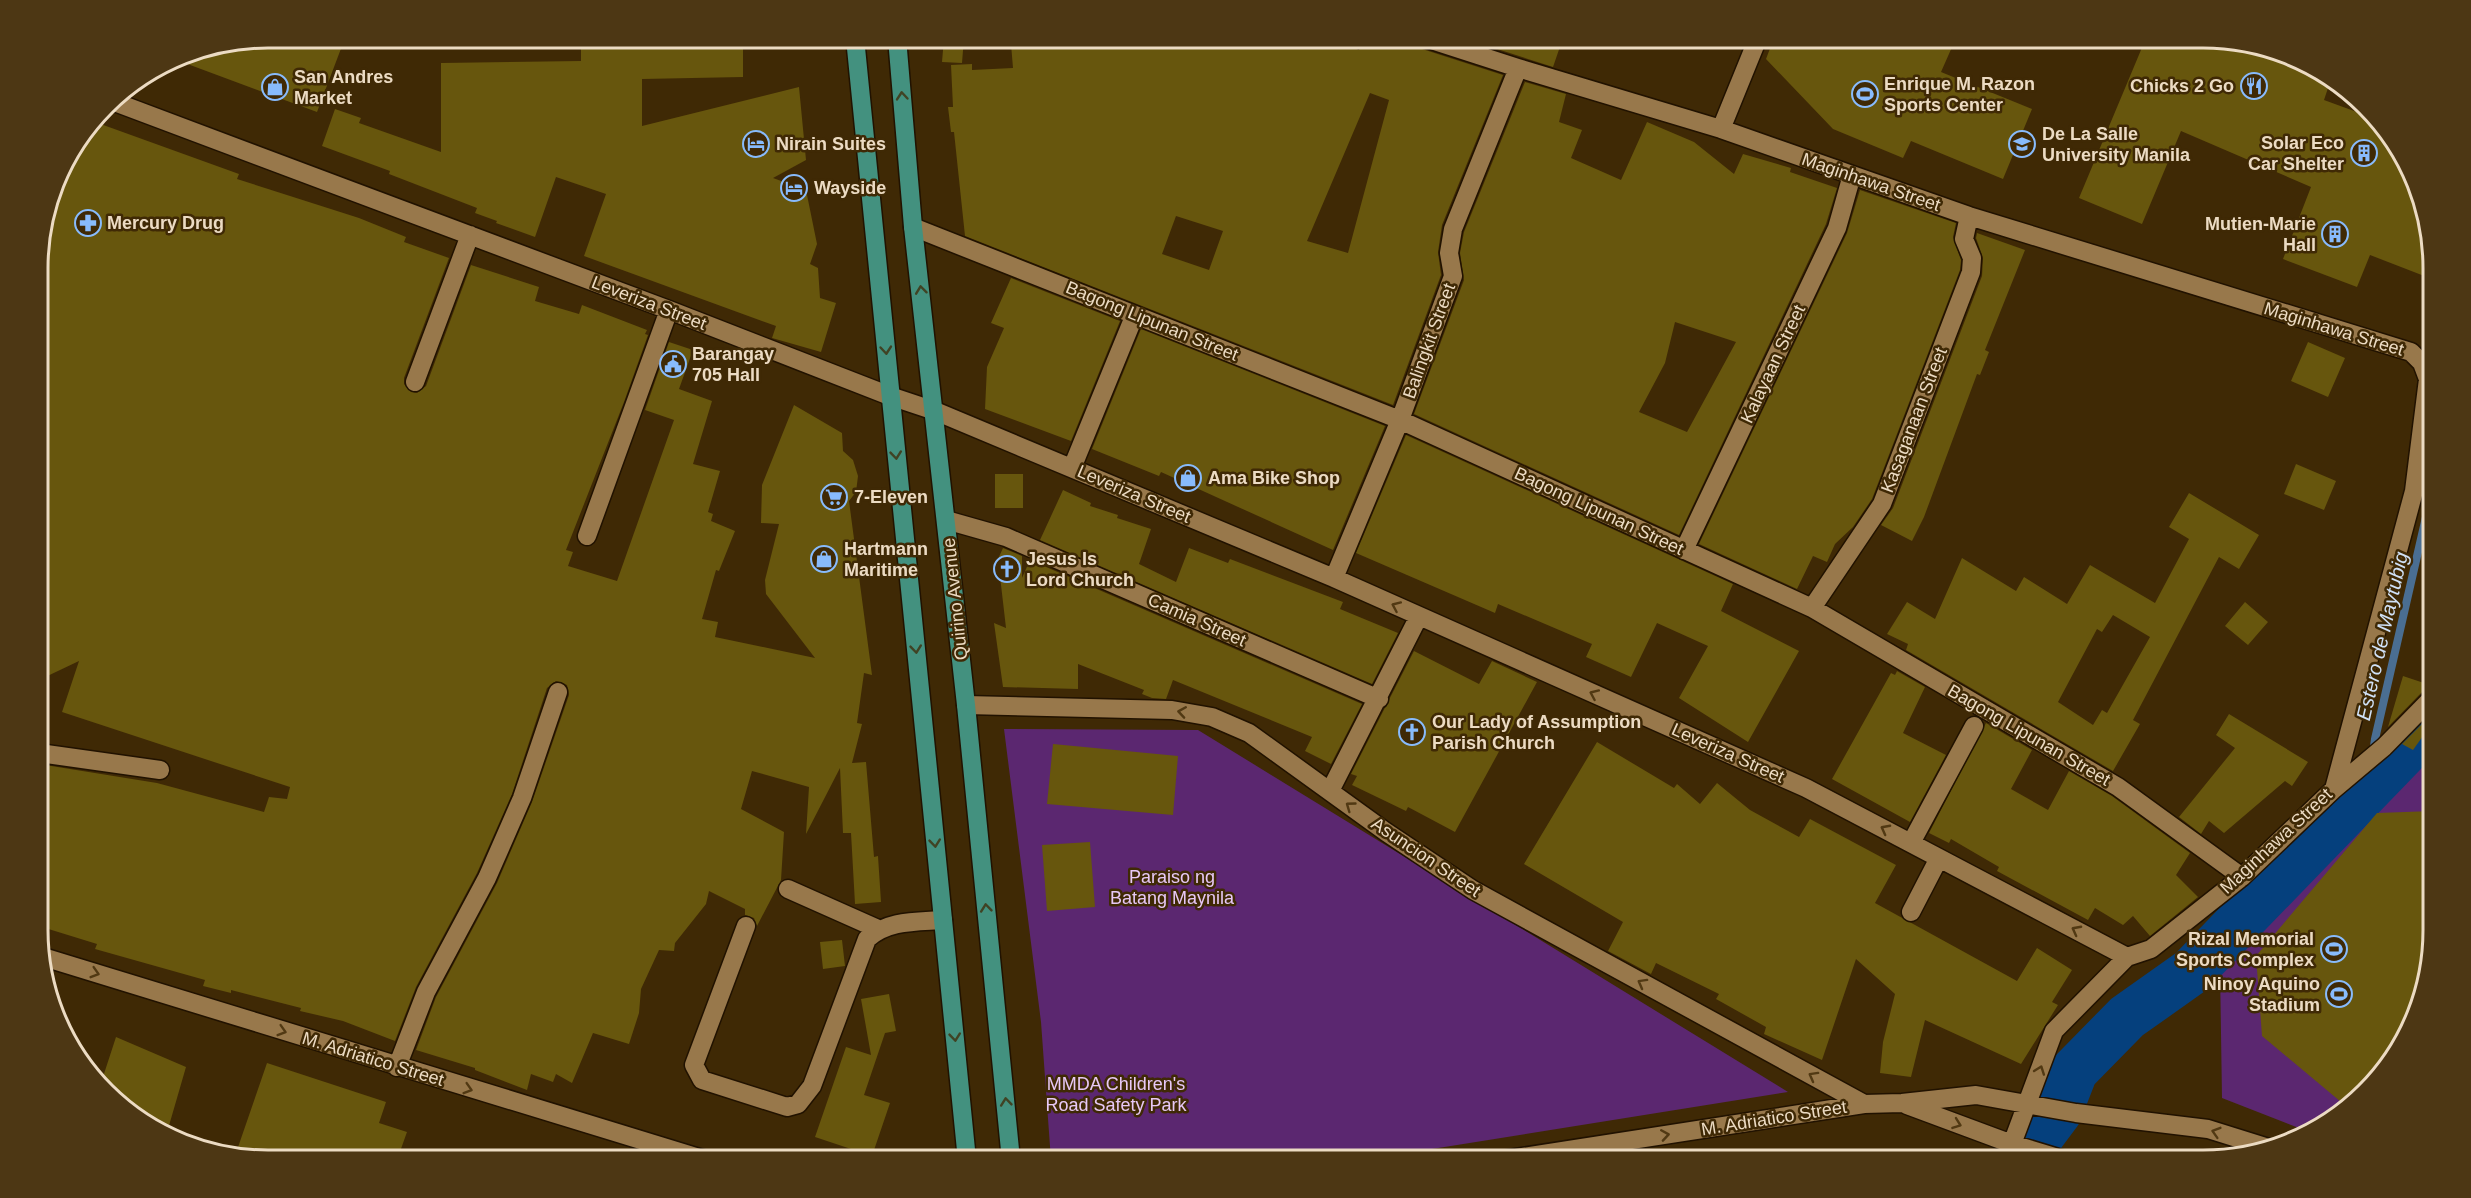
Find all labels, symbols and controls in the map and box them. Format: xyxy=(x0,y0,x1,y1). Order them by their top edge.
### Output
place label: San Andres Market xyxy=(294,67,393,108)
restaurant icon: Chicks 2 Go xyxy=(2239,71,2269,101)
shop icon: San Andres Market xyxy=(260,72,290,102)
place label: Enrique M. Razon Sports Center xyxy=(1884,74,2035,115)
place label: Chicks 2 Go xyxy=(2130,76,2234,96)
sports icon: Enrique M. Razon Sports Center xyxy=(1850,79,1880,109)
one-way arrow xyxy=(896,91,909,100)
place label: De La Salle University Manila xyxy=(2042,124,2191,165)
hotel icon: Nirain Suites xyxy=(741,129,771,159)
school or university icon: De La Salle University Manila xyxy=(2007,129,2037,159)
place label: Solar Eco Car Shelter xyxy=(2248,133,2344,174)
place label: Nirain Suites xyxy=(776,134,886,154)
building icon: Solar Eco Car Shelter xyxy=(2349,138,2379,168)
street label: Maginhawa Street xyxy=(1799,149,1943,215)
hotel icon: Wayside xyxy=(779,173,809,203)
place label: Wayside xyxy=(814,178,886,198)
pharmacy icon: Mercury Drug xyxy=(73,208,103,238)
place label: Mercury Drug xyxy=(107,213,224,233)
place label: Mutien-Marie Hall xyxy=(2205,214,2316,255)
building icon: Mutien-Marie Hall xyxy=(2320,219,2350,249)
street label: Leveriza Street xyxy=(589,272,709,334)
street label: Bagong Lipunan Street xyxy=(1063,277,1241,365)
street label: Balingkit Street xyxy=(1399,281,1459,401)
one-way arrow xyxy=(915,285,928,294)
street label: Maginhawa Street xyxy=(2262,298,2406,360)
street label: Kalayaan Street xyxy=(1737,302,1809,426)
place label: Barangay 705 Hall xyxy=(692,344,774,385)
street label: Kasaganaan Street xyxy=(1877,344,1951,496)
one-way arrow xyxy=(879,345,892,354)
public building icon: Barangay 705 Hall xyxy=(658,349,688,379)
one-way arrow xyxy=(889,450,902,459)
street label: Leveriza Street xyxy=(1074,461,1194,527)
shop icon: Ama Bike Shop xyxy=(1173,463,1203,493)
street label: Bagong Lipunan Street xyxy=(1511,463,1687,559)
place label: Ama Bike Shop xyxy=(1208,468,1340,488)
supermarket icon: 7-Eleven xyxy=(819,482,849,512)
place label: 7-Eleven xyxy=(854,487,928,507)
street label: Quirino Avenue xyxy=(939,537,971,661)
place label: Hartmann Maritime xyxy=(844,539,928,580)
shop icon: Hartmann Maritime xyxy=(809,544,839,574)
place label: Jesus Is Lord Church xyxy=(1026,549,1134,590)
water label: Estero de Maytubig xyxy=(2352,550,2412,722)
church icon: Jesus Is Lord Church xyxy=(992,554,1022,584)
street label: Camia Street xyxy=(1145,590,1249,650)
one-way arrow xyxy=(1392,601,1403,613)
one-way arrow xyxy=(909,644,922,653)
street label: Bagong Lipunan Street xyxy=(1944,680,2114,790)
one-way arrow xyxy=(1589,689,1600,701)
one-way arrow xyxy=(1177,706,1187,719)
place label: Our Lady of Assumption Parish Church xyxy=(1432,712,1641,753)
church icon: Our Lady of Assumption Parish Church xyxy=(1397,717,1427,747)
street label: Leveriza Street xyxy=(1669,719,1787,787)
street label: Maginhawa Street xyxy=(2216,784,2336,898)
one-way arrow xyxy=(1345,802,1356,813)
street label: Asuncion Street xyxy=(1368,813,1484,901)
one-way arrow xyxy=(1880,825,1891,836)
one-way arrow xyxy=(928,838,941,847)
park label: Paraiso ng Batang Maynila xyxy=(1110,867,1235,908)
one-way arrow xyxy=(980,904,993,913)
one-way arrow xyxy=(2071,926,2082,937)
place label: Rizal Memorial Sports Complex xyxy=(2176,929,2314,970)
sports icon: Rizal Memorial Sports Complex xyxy=(2319,934,2349,964)
one-way arrow xyxy=(89,966,100,978)
place label: Ninoy Aquino Stadium xyxy=(2204,974,2320,1015)
one-way arrow xyxy=(1638,979,1648,990)
sports icon: Ninoy Aquino Stadium xyxy=(2324,979,2354,1009)
one-way arrow xyxy=(276,1024,286,1036)
street label: M. Adriatico Street xyxy=(300,1028,446,1090)
one-way arrow xyxy=(948,1032,961,1041)
one-way arrow xyxy=(2033,1065,2046,1076)
one-way arrow xyxy=(1809,1072,1819,1083)
park label: MMDA Children's Road Safety Park xyxy=(1045,1074,1188,1115)
one-way arrow xyxy=(462,1082,473,1094)
street label: M. Adriatico Street xyxy=(1700,1097,1848,1139)
one-way arrow xyxy=(1000,1098,1013,1107)
one-way arrow xyxy=(1951,1116,1962,1129)
one-way arrow xyxy=(2211,1127,2222,1139)
one-way arrow xyxy=(1660,1130,1669,1142)

